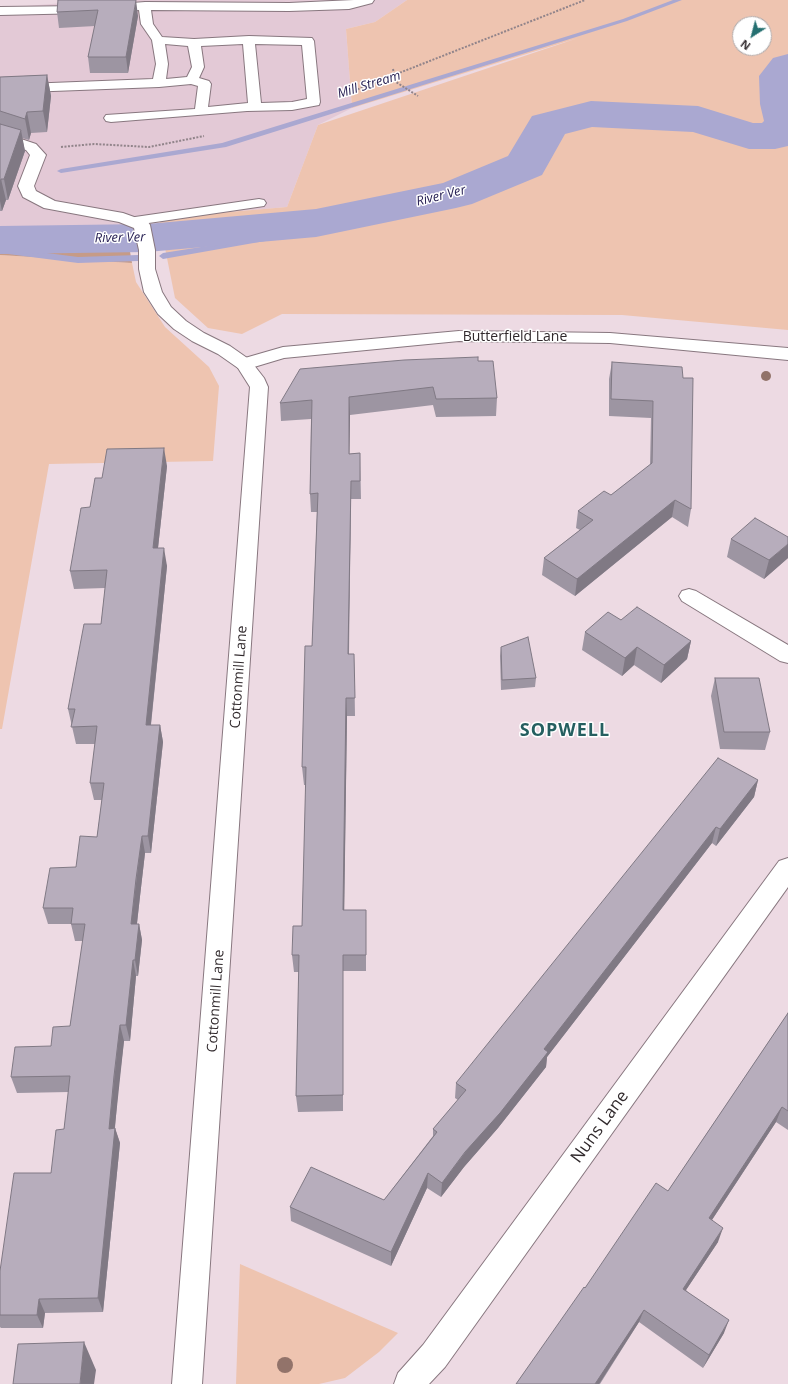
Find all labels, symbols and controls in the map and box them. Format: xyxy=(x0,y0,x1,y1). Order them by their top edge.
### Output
north arrow xyxy=(732,16,772,56)
text: N xyxy=(737,37,753,54)
water label: Mill Stream xyxy=(336,68,402,102)
water label: River Ver xyxy=(415,182,467,210)
water label: River Ver xyxy=(95,230,145,246)
street label: Butterfield Lane xyxy=(463,329,567,345)
street label: Cottonmill Lane xyxy=(227,625,251,729)
district label: SOPWELL xyxy=(520,720,610,742)
street label: Cottonmill Lane xyxy=(204,949,228,1053)
street label: Nuns Lane xyxy=(567,1087,633,1167)

